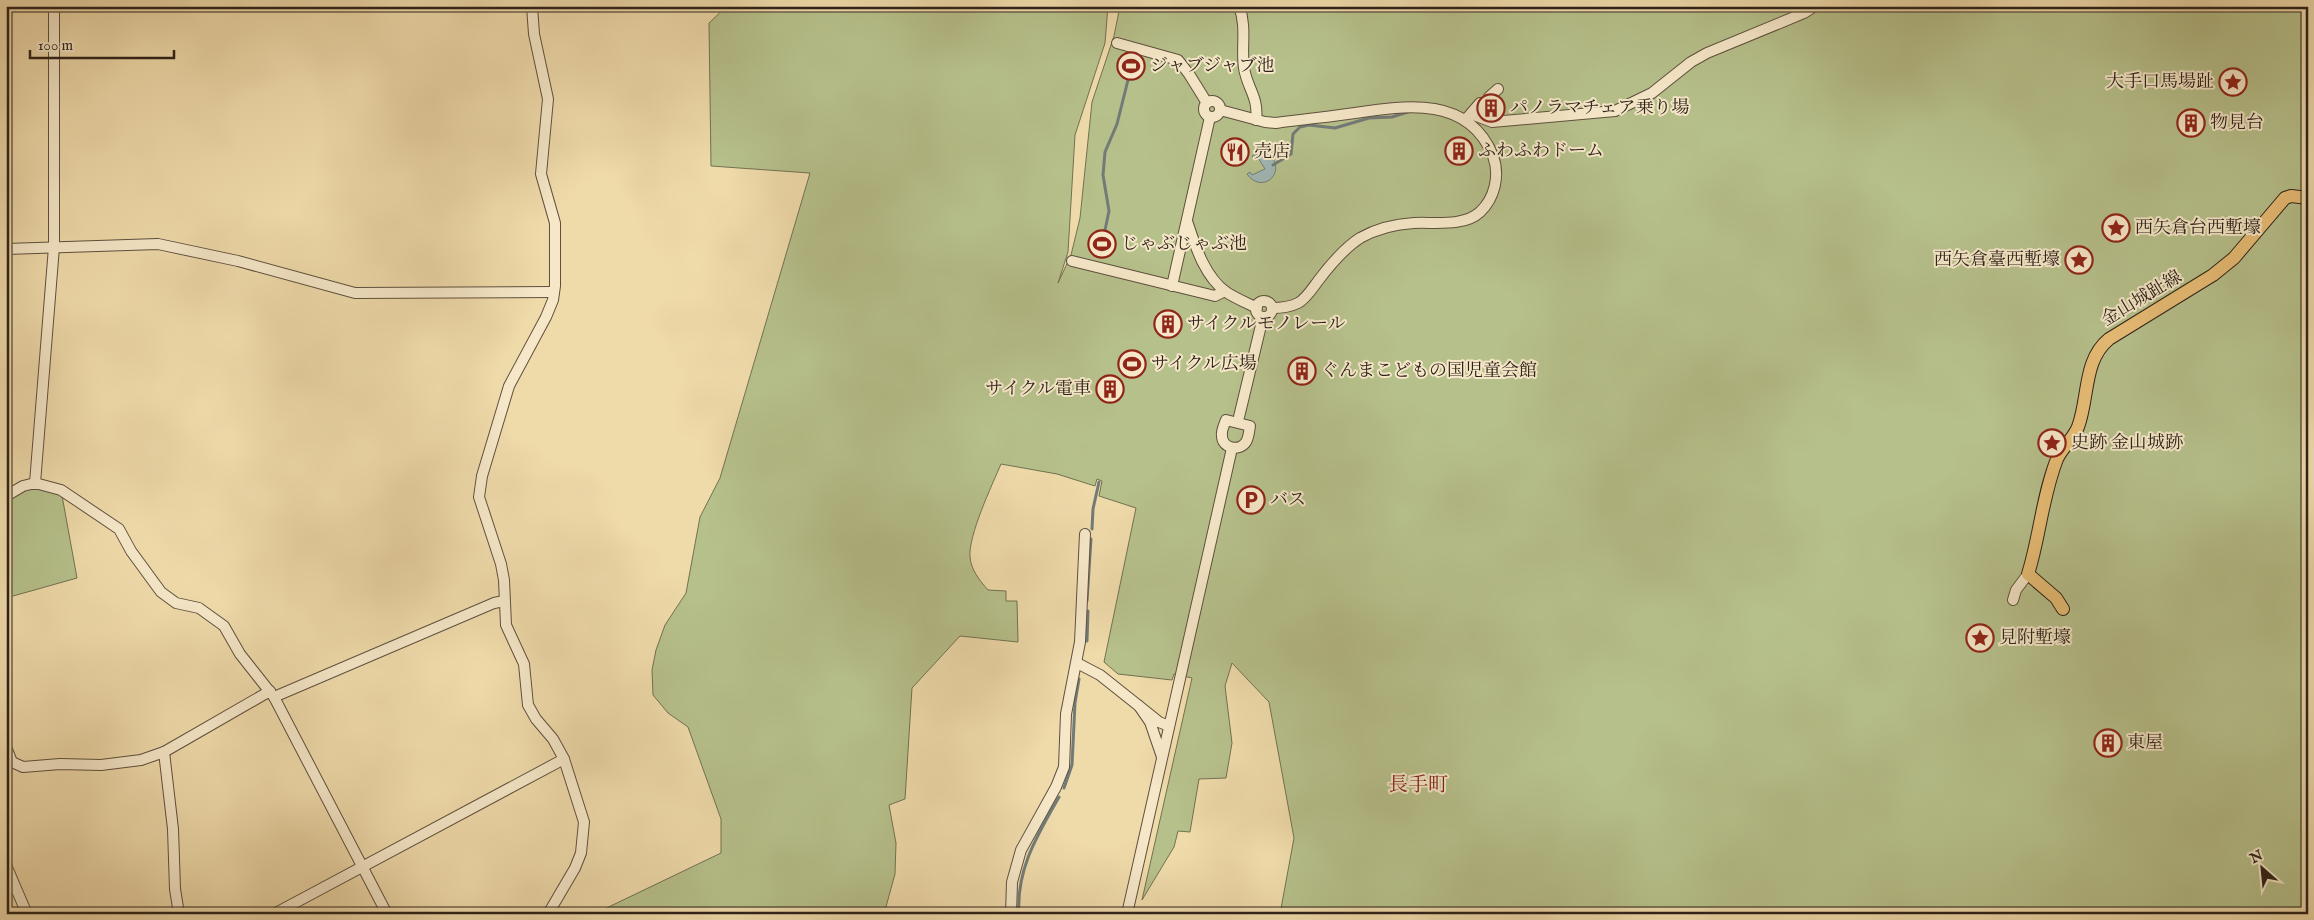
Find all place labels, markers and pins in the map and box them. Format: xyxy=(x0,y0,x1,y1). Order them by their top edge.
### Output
sports icon: ジャブジャブ池 xyxy=(1116,51,1146,81)
place label: ジャブジャブ池 xyxy=(1150,55,1275,78)
place icon: 大手口馬場趾 xyxy=(2218,67,2248,97)
place label: 大手口馬場趾 xyxy=(2106,71,2214,94)
building icon: パノラマチェア乗り場 xyxy=(1476,93,1506,123)
place label: パノラマチェア乗り場 xyxy=(1510,97,1689,120)
building icon: 物見台 xyxy=(2176,108,2206,138)
place label: 物見台 xyxy=(2210,112,2264,135)
building icon: ふわふわドーム xyxy=(1444,136,1474,166)
restaurant icon: 売店 xyxy=(1220,137,1250,167)
place label: ふわふわドーム xyxy=(1478,140,1604,163)
place label: 売店 xyxy=(1254,141,1290,164)
place icon: 西矢倉台西塹壕 xyxy=(2101,213,2131,243)
place label: 西矢倉台西塹壕 xyxy=(2135,217,2261,240)
sports icon: じゃぶじゃぶ池 xyxy=(1087,229,1117,259)
place label: じゃぶじゃぶ池 xyxy=(1121,233,1247,256)
place icon: 西矢倉臺西塹壕 xyxy=(2064,245,2094,275)
place label: 西矢倉臺西塹壕 xyxy=(1934,249,2060,272)
building icon: サイクルモノレール xyxy=(1153,309,1183,339)
place label: サイクルモノレール xyxy=(1187,313,1346,336)
sports icon: サイクル広場 xyxy=(1117,349,1147,379)
place label: サイクル広場 xyxy=(1151,353,1257,376)
building icon: ぐんまこどもの国児童会館 xyxy=(1287,356,1317,386)
place label: ぐんまこどもの国児童会館 xyxy=(1321,360,1537,383)
building icon: サイクル電車 xyxy=(1095,374,1125,404)
place label: サイクル電車 xyxy=(985,378,1091,401)
place icon: 史跡 金山城跡 xyxy=(2037,428,2067,458)
place label: 史跡 金山城跡 xyxy=(2071,432,2183,455)
parking icon: バス xyxy=(1236,485,1266,515)
place label: バス xyxy=(1270,489,1306,512)
place icon: 見附塹壕 xyxy=(1965,623,1995,653)
place label: 見附塹壕 xyxy=(1999,627,2071,650)
building icon: 東屋 xyxy=(2093,728,2123,758)
place label: 東屋 xyxy=(2127,732,2163,755)

